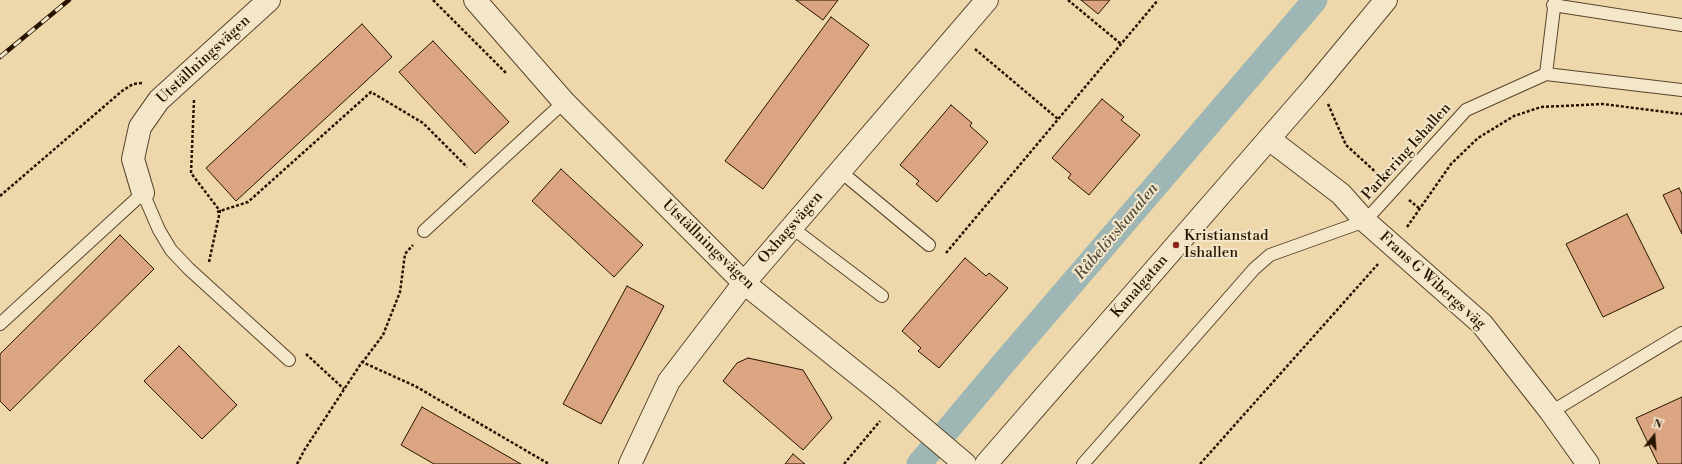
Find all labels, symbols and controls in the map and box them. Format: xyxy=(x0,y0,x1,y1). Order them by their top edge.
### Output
street label: Utställningsvägen xyxy=(153,12,255,108)
street label: Parkering Ishallen xyxy=(1359,100,1455,204)
water label: Råbelövskanalen xyxy=(1071,180,1163,284)
street label: Oxhagsvägen xyxy=(755,188,827,268)
street label: Utställningsvägen xyxy=(658,196,758,294)
place label: Kristianstad Ishallen xyxy=(1184,227,1268,262)
street label: Frans G Wibergs väg xyxy=(1375,228,1489,334)
marker: Kristianstad Ishallen xyxy=(1171,240,1181,250)
street label: Kanalgatan xyxy=(1108,252,1172,322)
north arrow xyxy=(1634,416,1674,456)
text: N xyxy=(1651,417,1664,432)

